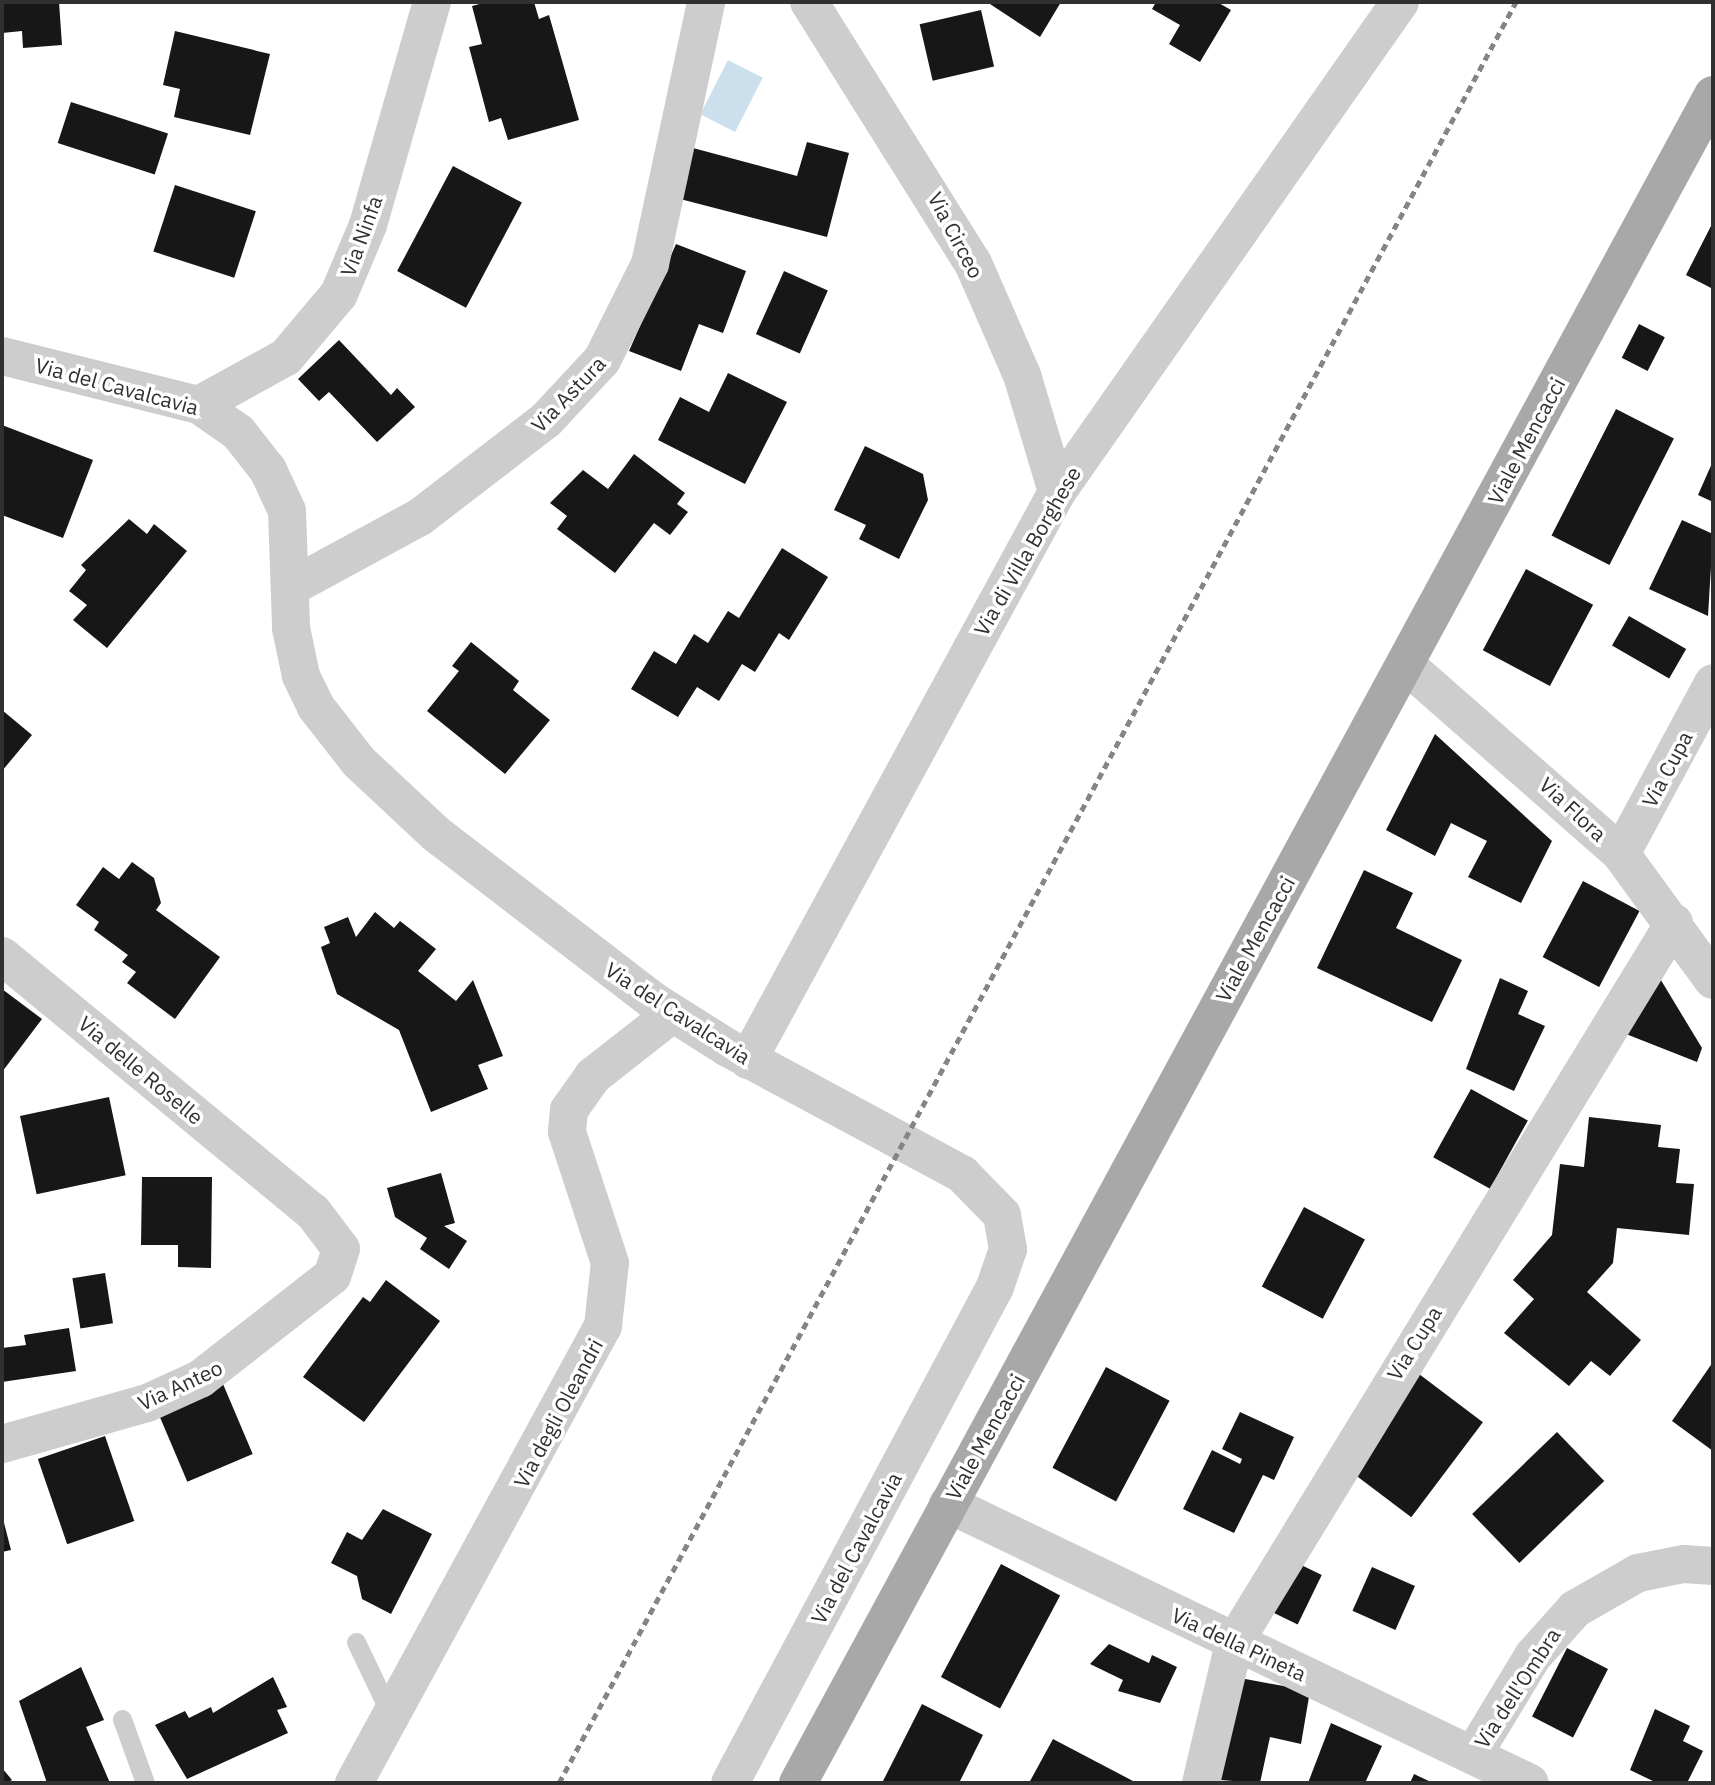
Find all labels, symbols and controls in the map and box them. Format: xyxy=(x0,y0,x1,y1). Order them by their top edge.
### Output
street label: Via Circeo xyxy=(923,188,989,282)
street label: Via Ninfa xyxy=(335,192,387,280)
street label: Via Astura xyxy=(526,351,610,437)
street label: Via del Cavalcavia xyxy=(33,352,201,420)
street label: Viale Mencacci xyxy=(1482,373,1570,509)
street label: Via di Villa Borghese xyxy=(968,462,1086,640)
street label: Via Cupa xyxy=(1636,727,1698,811)
street label: Via Flora xyxy=(1534,772,1612,846)
street label: Viale Mencacci xyxy=(1210,872,1300,1006)
street label: Via del Cavalcavia xyxy=(601,957,755,1069)
street label: Via delle Roselle xyxy=(73,1010,209,1130)
street label: Via Cupa xyxy=(1381,1301,1447,1385)
street label: Via degli Oleandri xyxy=(508,1334,608,1492)
street label: Via Anteo xyxy=(134,1355,226,1415)
street label: Viale Mencacci xyxy=(940,1370,1030,1504)
street label: Via del Cavalcavia xyxy=(805,1468,907,1628)
street label: Via della Pineta xyxy=(1168,1602,1310,1686)
street label: Via dell'Ombra xyxy=(1469,1623,1565,1753)

